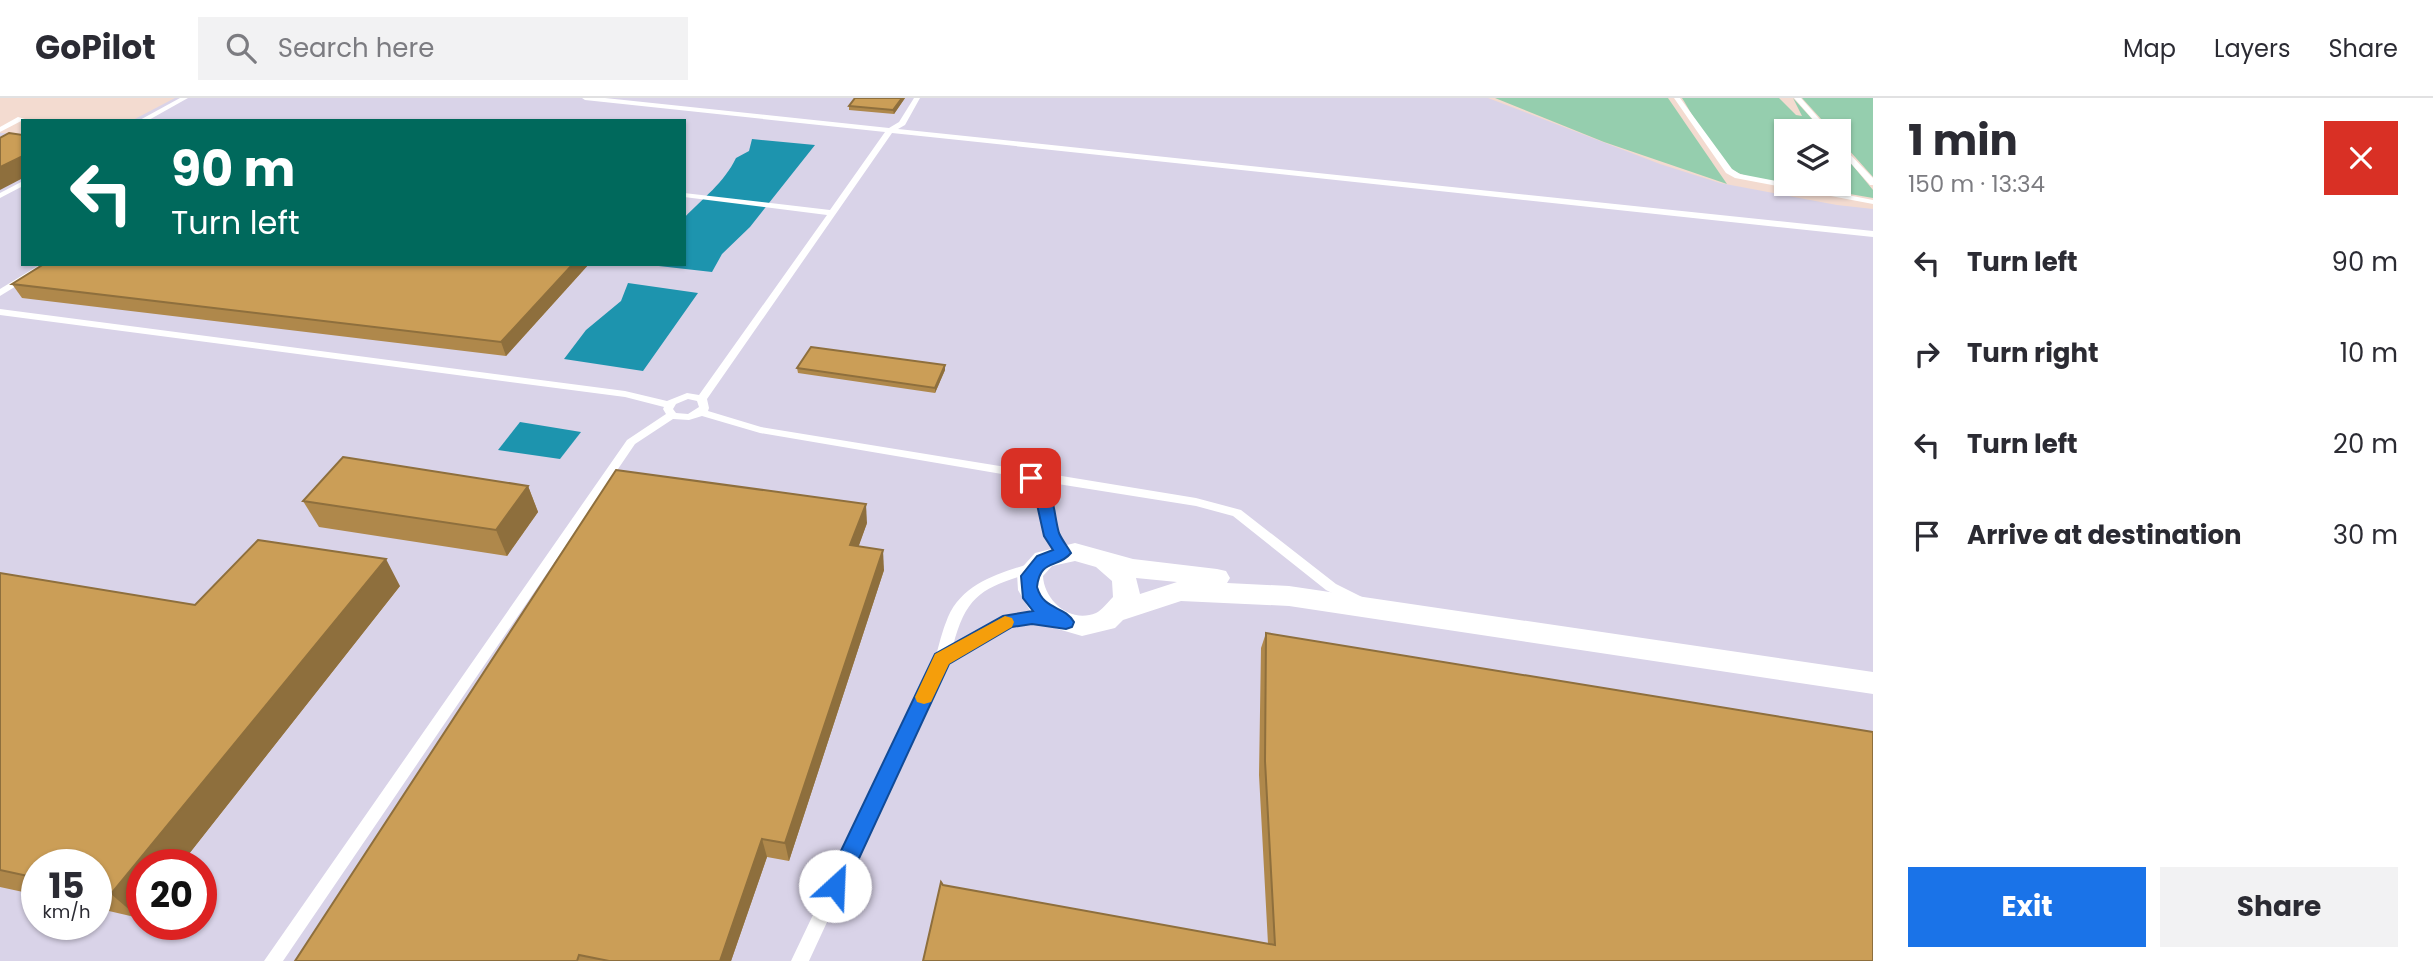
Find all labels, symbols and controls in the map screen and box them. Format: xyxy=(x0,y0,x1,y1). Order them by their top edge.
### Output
search box xyxy=(198,17,688,80)
text: GoPilot xyxy=(35,24,156,71)
icon: search xyxy=(222,29,260,67)
text: Search here xyxy=(278,30,434,66)
text: Map xyxy=(2123,32,2176,65)
text: Layers xyxy=(2214,32,2290,65)
text: Share xyxy=(2328,32,2398,65)
text: 1 min xyxy=(1908,111,2018,170)
map controls xyxy=(1774,119,1851,196)
button: layers xyxy=(1774,119,1851,196)
button: close xyxy=(2324,121,2398,195)
text: 90 m xyxy=(171,135,295,203)
icon: left xyxy=(56,147,147,238)
text: 150 m · 13:34 xyxy=(1908,168,2045,200)
text: Turn left xyxy=(171,200,300,245)
icon: left xyxy=(1908,244,1946,282)
text: Turn left xyxy=(1967,244,2078,280)
text: 90 m xyxy=(2332,244,2398,280)
icon: right xyxy=(1908,335,1946,373)
text: Turn right xyxy=(1967,335,2099,371)
text: 10 m xyxy=(2340,335,2398,371)
icon: left xyxy=(1908,426,1946,464)
text: Turn left xyxy=(1967,426,2078,462)
text: 20 m xyxy=(2333,426,2398,462)
pin xyxy=(1001,448,1061,508)
icon: arrive xyxy=(1012,459,1050,497)
icon: arrive xyxy=(1908,517,1946,555)
text: Arrive at destination xyxy=(1967,517,2242,553)
text: 30 m xyxy=(2333,517,2398,553)
speed limit sign: 20 xyxy=(126,849,217,940)
position arrow xyxy=(798,849,872,923)
text: 15 xyxy=(49,861,84,910)
button: Exit xyxy=(1908,867,2146,947)
button: Share xyxy=(2160,867,2398,947)
text: km/h xyxy=(43,899,90,924)

